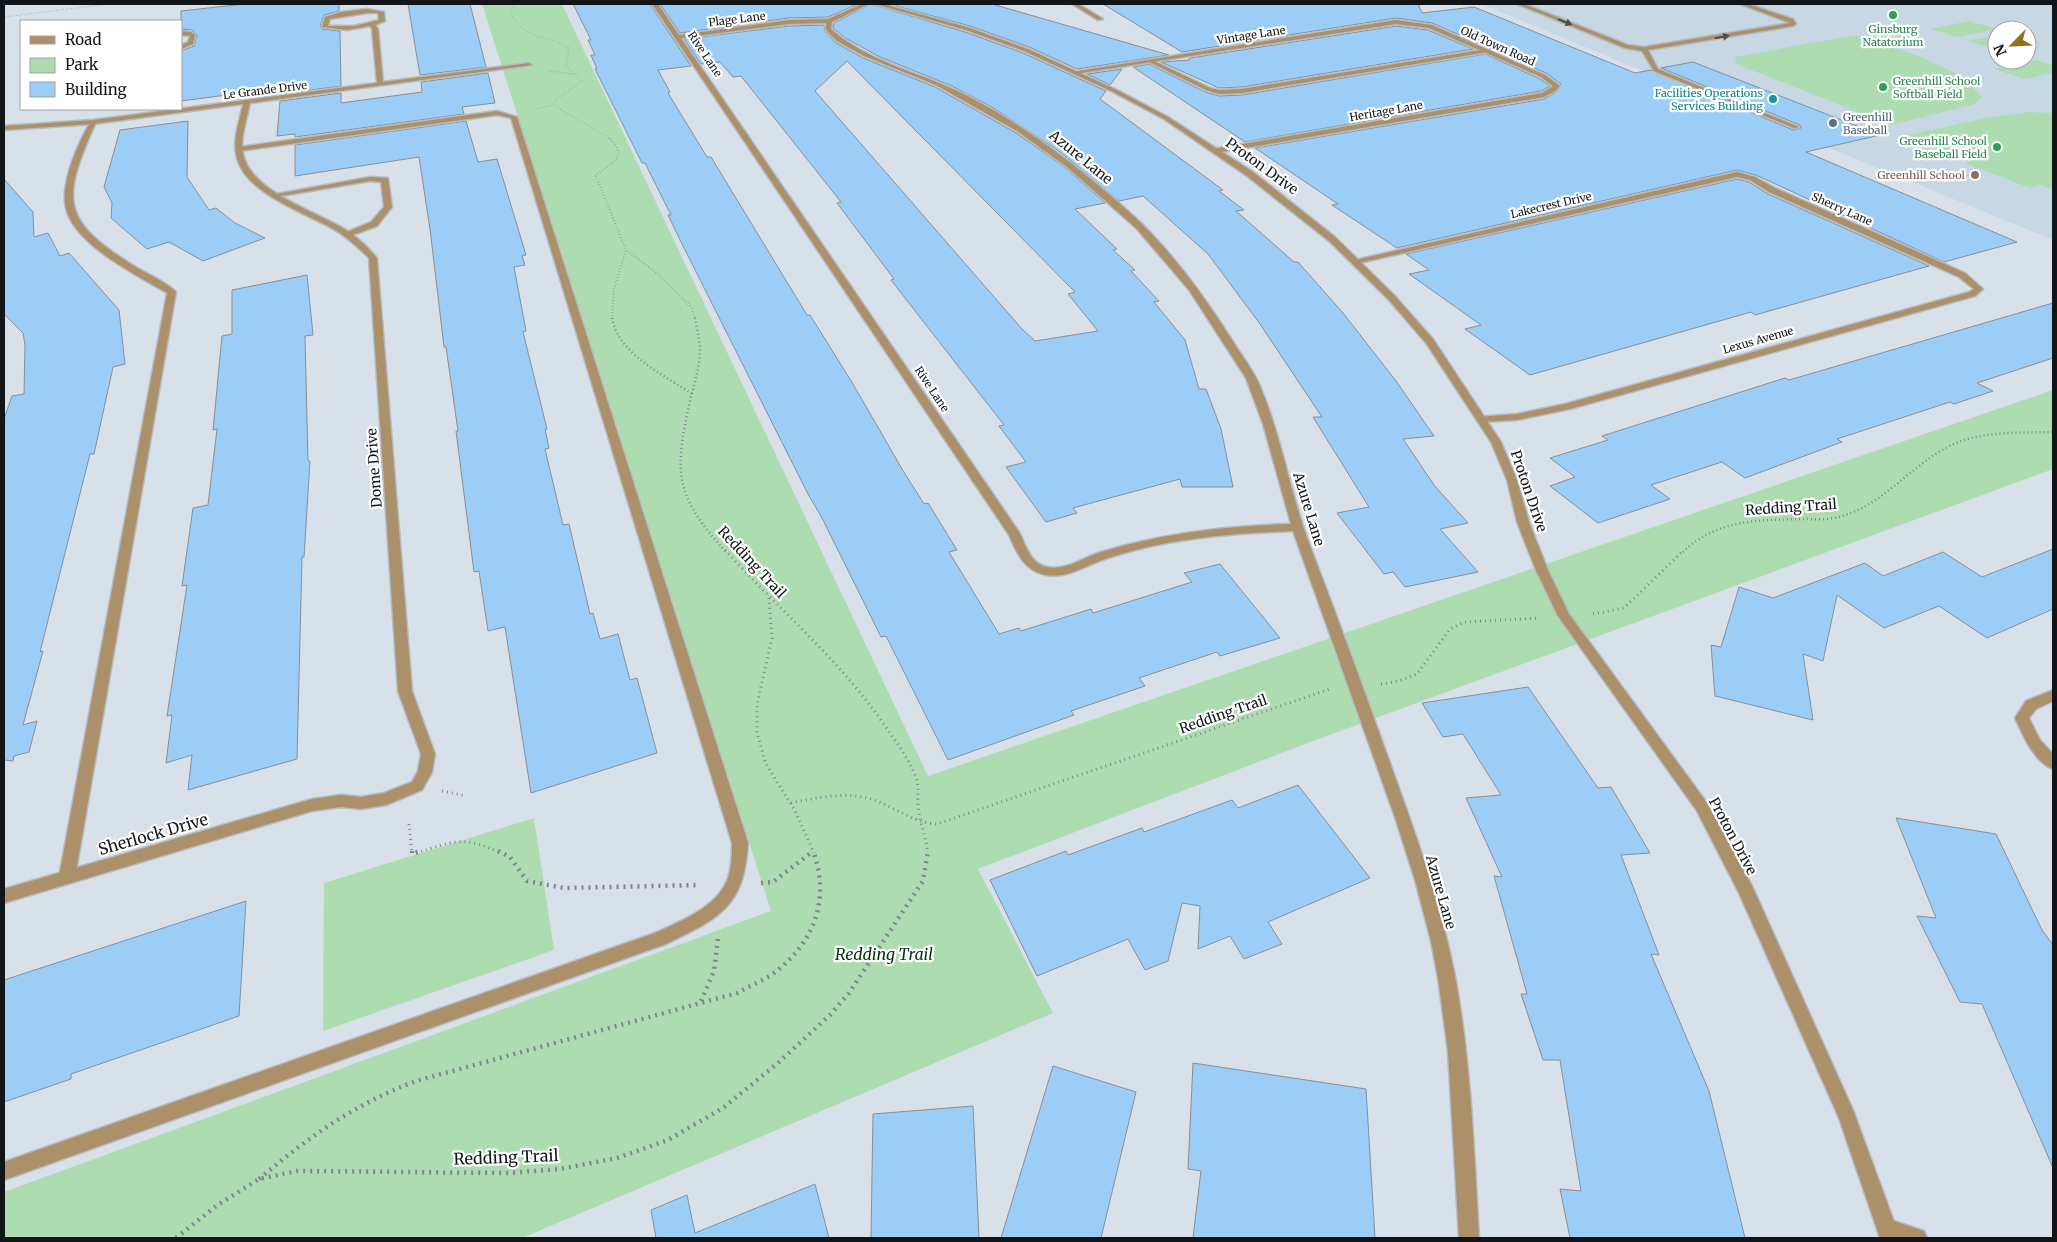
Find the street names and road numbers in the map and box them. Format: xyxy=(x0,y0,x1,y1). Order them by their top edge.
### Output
street label: Plage Lane xyxy=(708,9,767,29)
street label: Vintage Lane xyxy=(1215,23,1287,47)
street label: Old Town Road xyxy=(1459,23,1538,69)
street label: Rive Lane xyxy=(685,29,725,80)
street label: Le Grande Drive xyxy=(222,78,308,102)
street label: Heritage Lane xyxy=(1348,98,1424,124)
street label: Azure Lane xyxy=(1045,125,1116,188)
street label: Proton Drive xyxy=(1222,134,1302,198)
street label: Lakecrest Drive xyxy=(1509,189,1593,221)
street label: Sherry Lane xyxy=(1810,189,1875,229)
street label: Lexus Avenue xyxy=(1721,323,1795,357)
street label: Rive Lane xyxy=(912,364,952,415)
street label: Dome Drive xyxy=(362,428,386,508)
street label: Proton Drive xyxy=(1507,448,1551,534)
street label: Azure Lane xyxy=(1289,469,1329,548)
street label: Redding Trail xyxy=(1745,495,1838,519)
street label: Redding Trail xyxy=(714,522,790,602)
street label: Redding Trail xyxy=(1177,690,1270,737)
street label: Proton Drive xyxy=(1705,794,1761,878)
street label: Sherlock Drive xyxy=(96,809,210,859)
street label: Azure Lane xyxy=(1422,852,1460,931)
street label: Redding Trail xyxy=(453,1145,559,1169)

